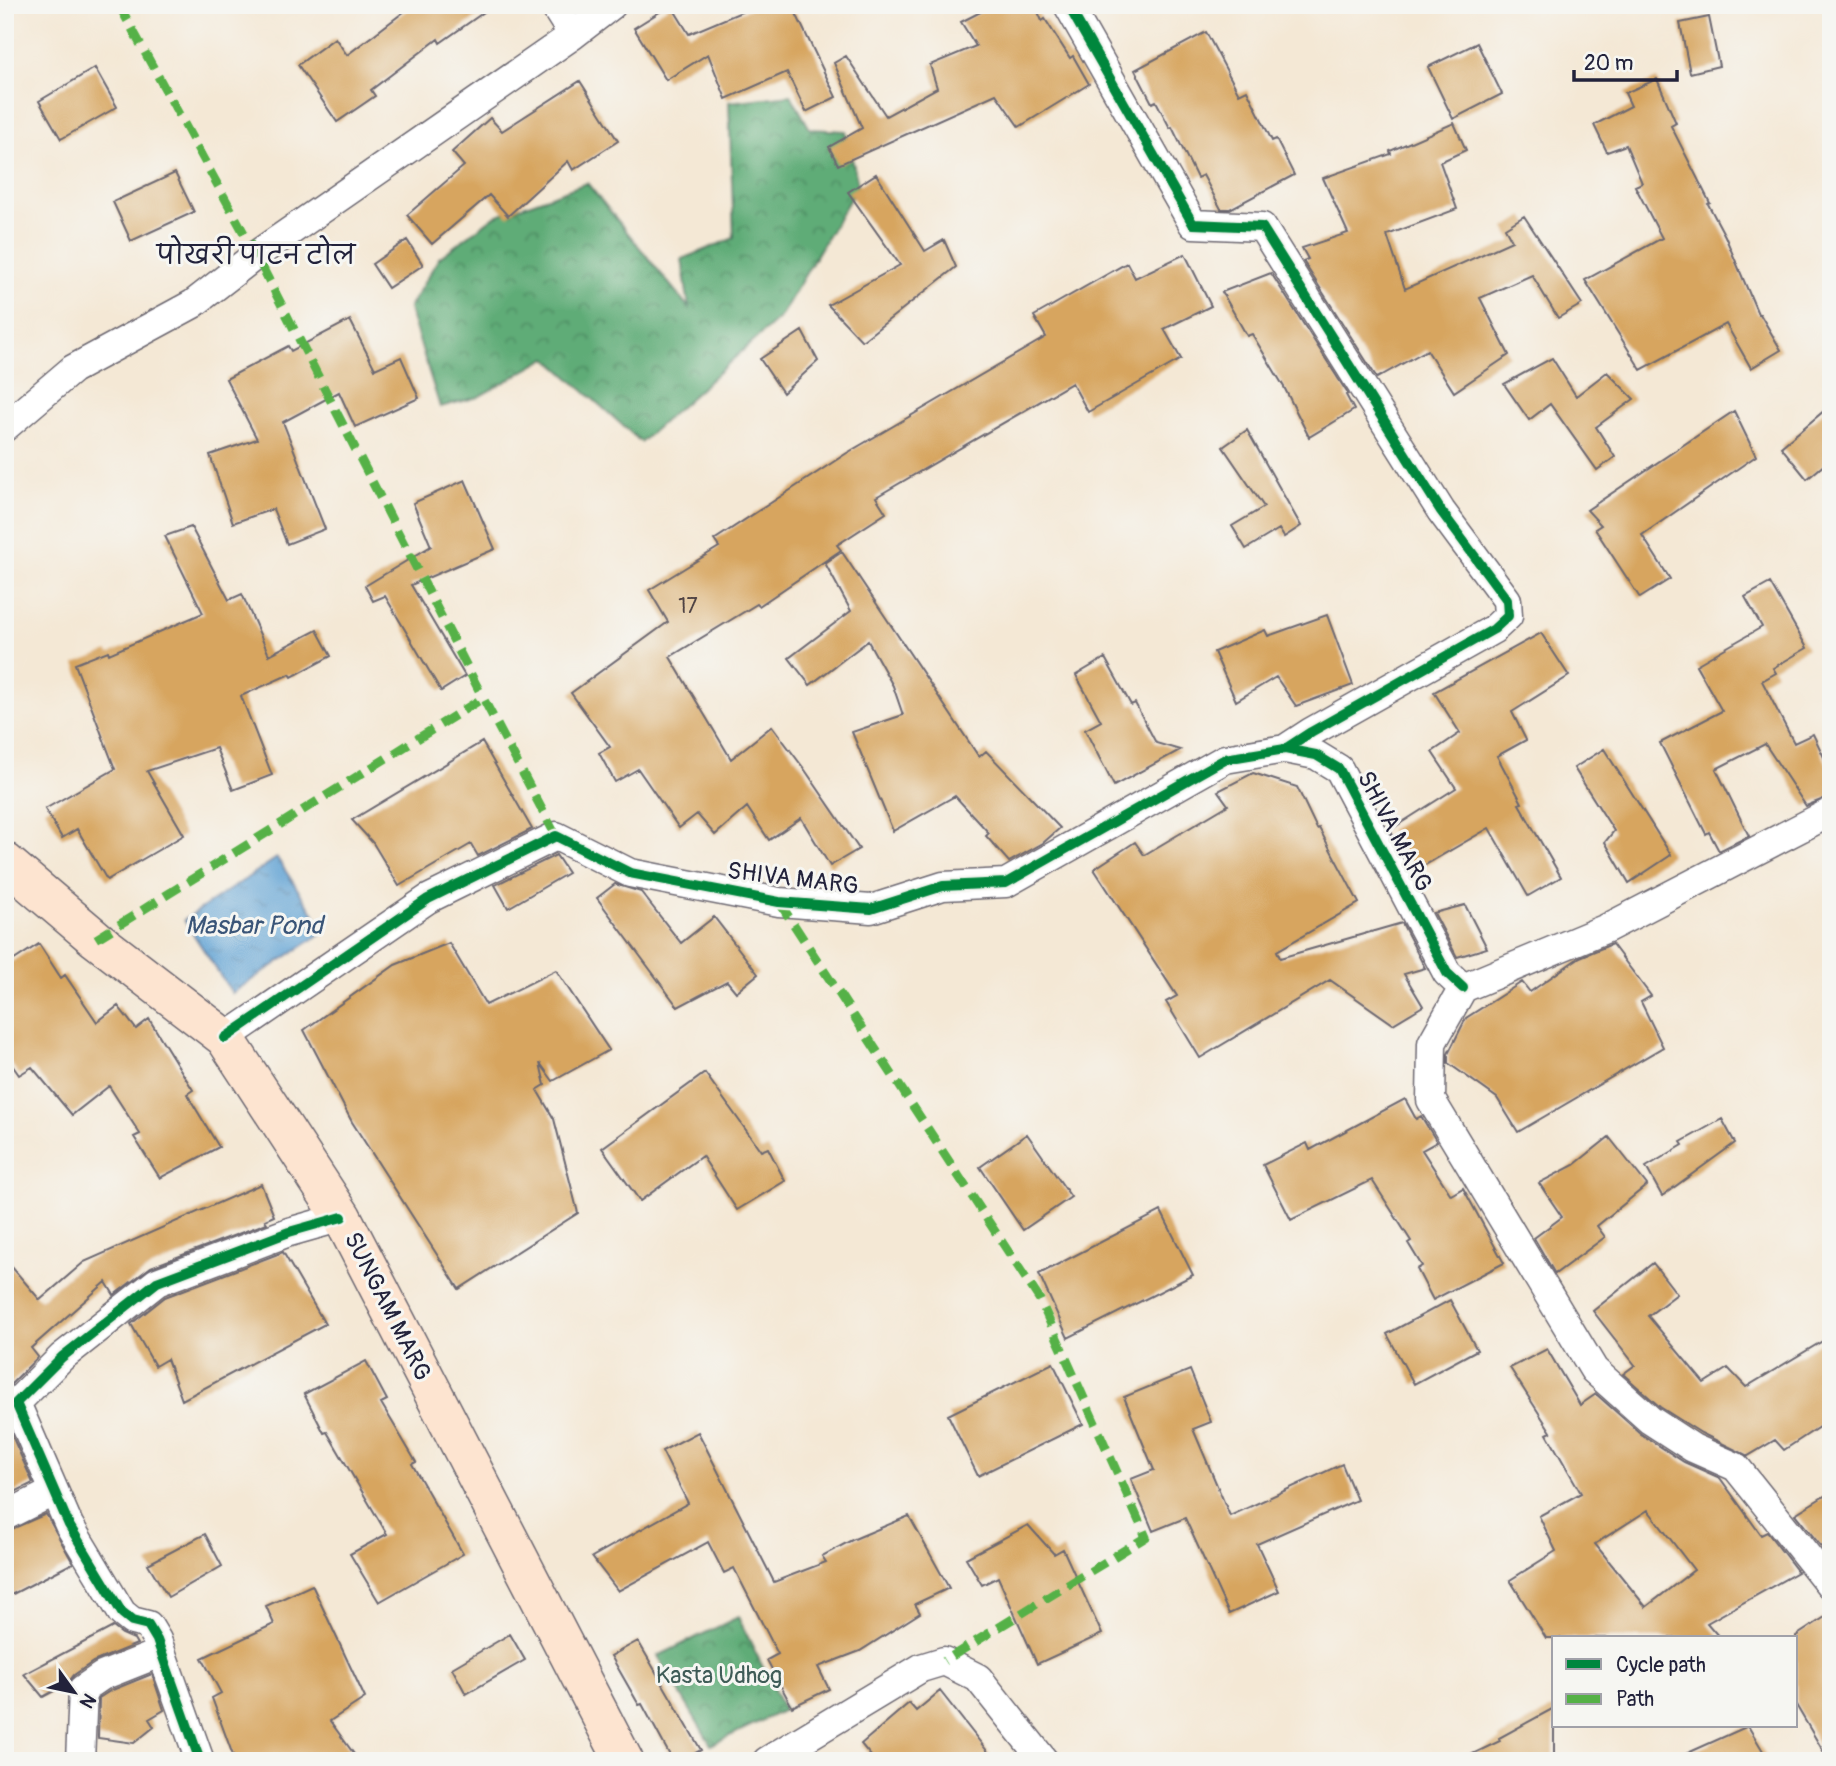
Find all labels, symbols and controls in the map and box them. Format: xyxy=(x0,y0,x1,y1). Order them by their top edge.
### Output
scale bar xyxy=(1574,38,1677,82)
text: 20 m xyxy=(1584,50,1633,77)
district label: पोखरी पाटन टोल xyxy=(155,235,356,272)
house number: 17 xyxy=(678,593,698,620)
street label: SHIVA MARG xyxy=(1351,766,1438,896)
street label: SHIVA MARG xyxy=(726,856,860,901)
water label: Masbar Pond xyxy=(185,910,326,942)
street label: SUNGAM MARG xyxy=(338,1227,437,1385)
legend xyxy=(1552,1636,1798,1728)
text: Cycle path xyxy=(1616,1652,1706,1679)
north arrow xyxy=(38,1658,108,1728)
park label: Kasta Udhog xyxy=(656,1661,782,1690)
text: Path xyxy=(1616,1686,1654,1713)
text: N xyxy=(74,1689,101,1713)

